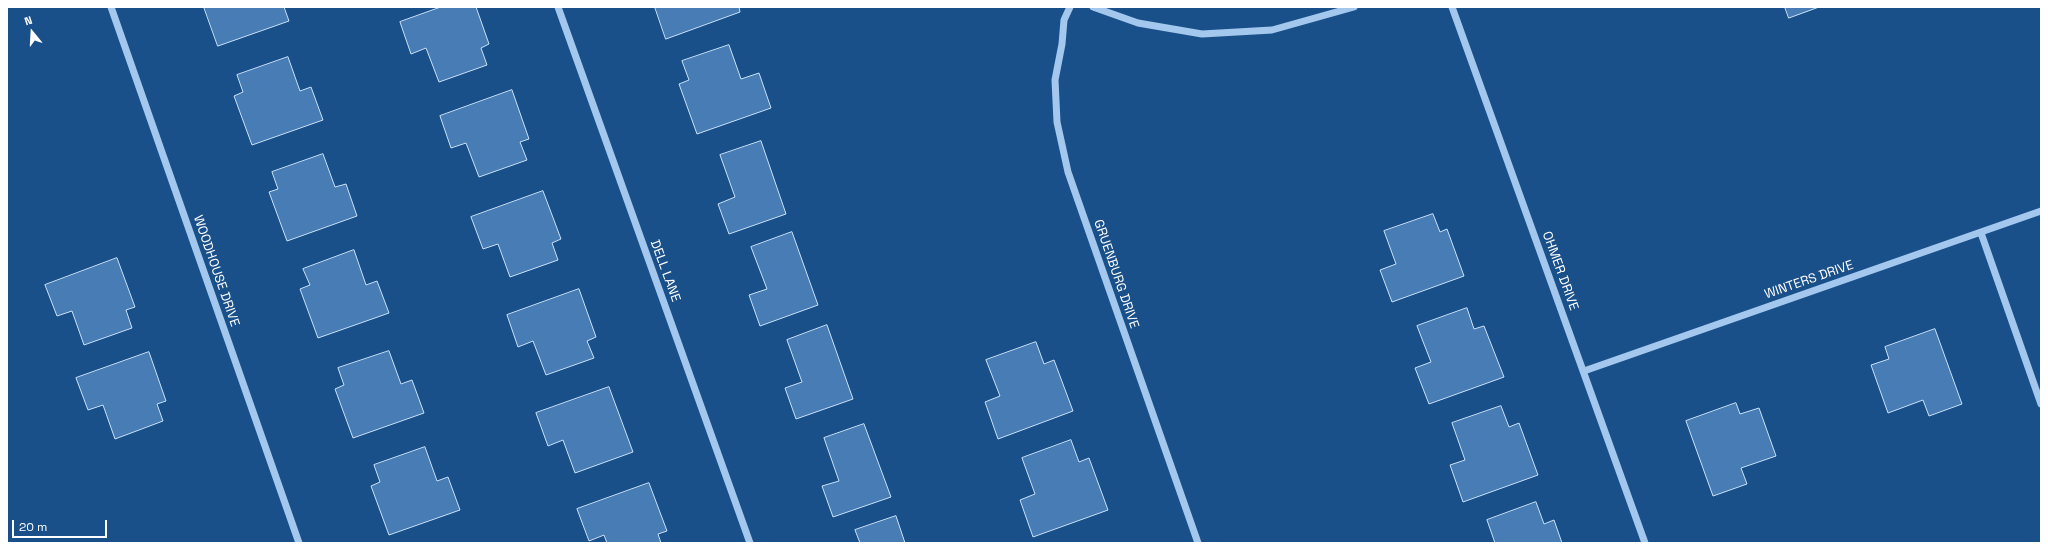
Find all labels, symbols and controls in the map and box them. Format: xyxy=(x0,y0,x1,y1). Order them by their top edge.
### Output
north arrow xyxy=(12,12,52,52)
text: N xyxy=(23,13,34,28)
street label: WOODHOUSE DRIVE xyxy=(190,213,242,329)
street label: GRUENBURG DRIVE xyxy=(1090,218,1142,330)
street label: OHMER DRIVE xyxy=(1539,229,1581,313)
street label: DELL LANE xyxy=(647,238,683,304)
street label: WINTERS DRIVE xyxy=(1762,257,1856,303)
scale bar xyxy=(14,512,109,538)
text: 20 m xyxy=(19,519,47,535)

